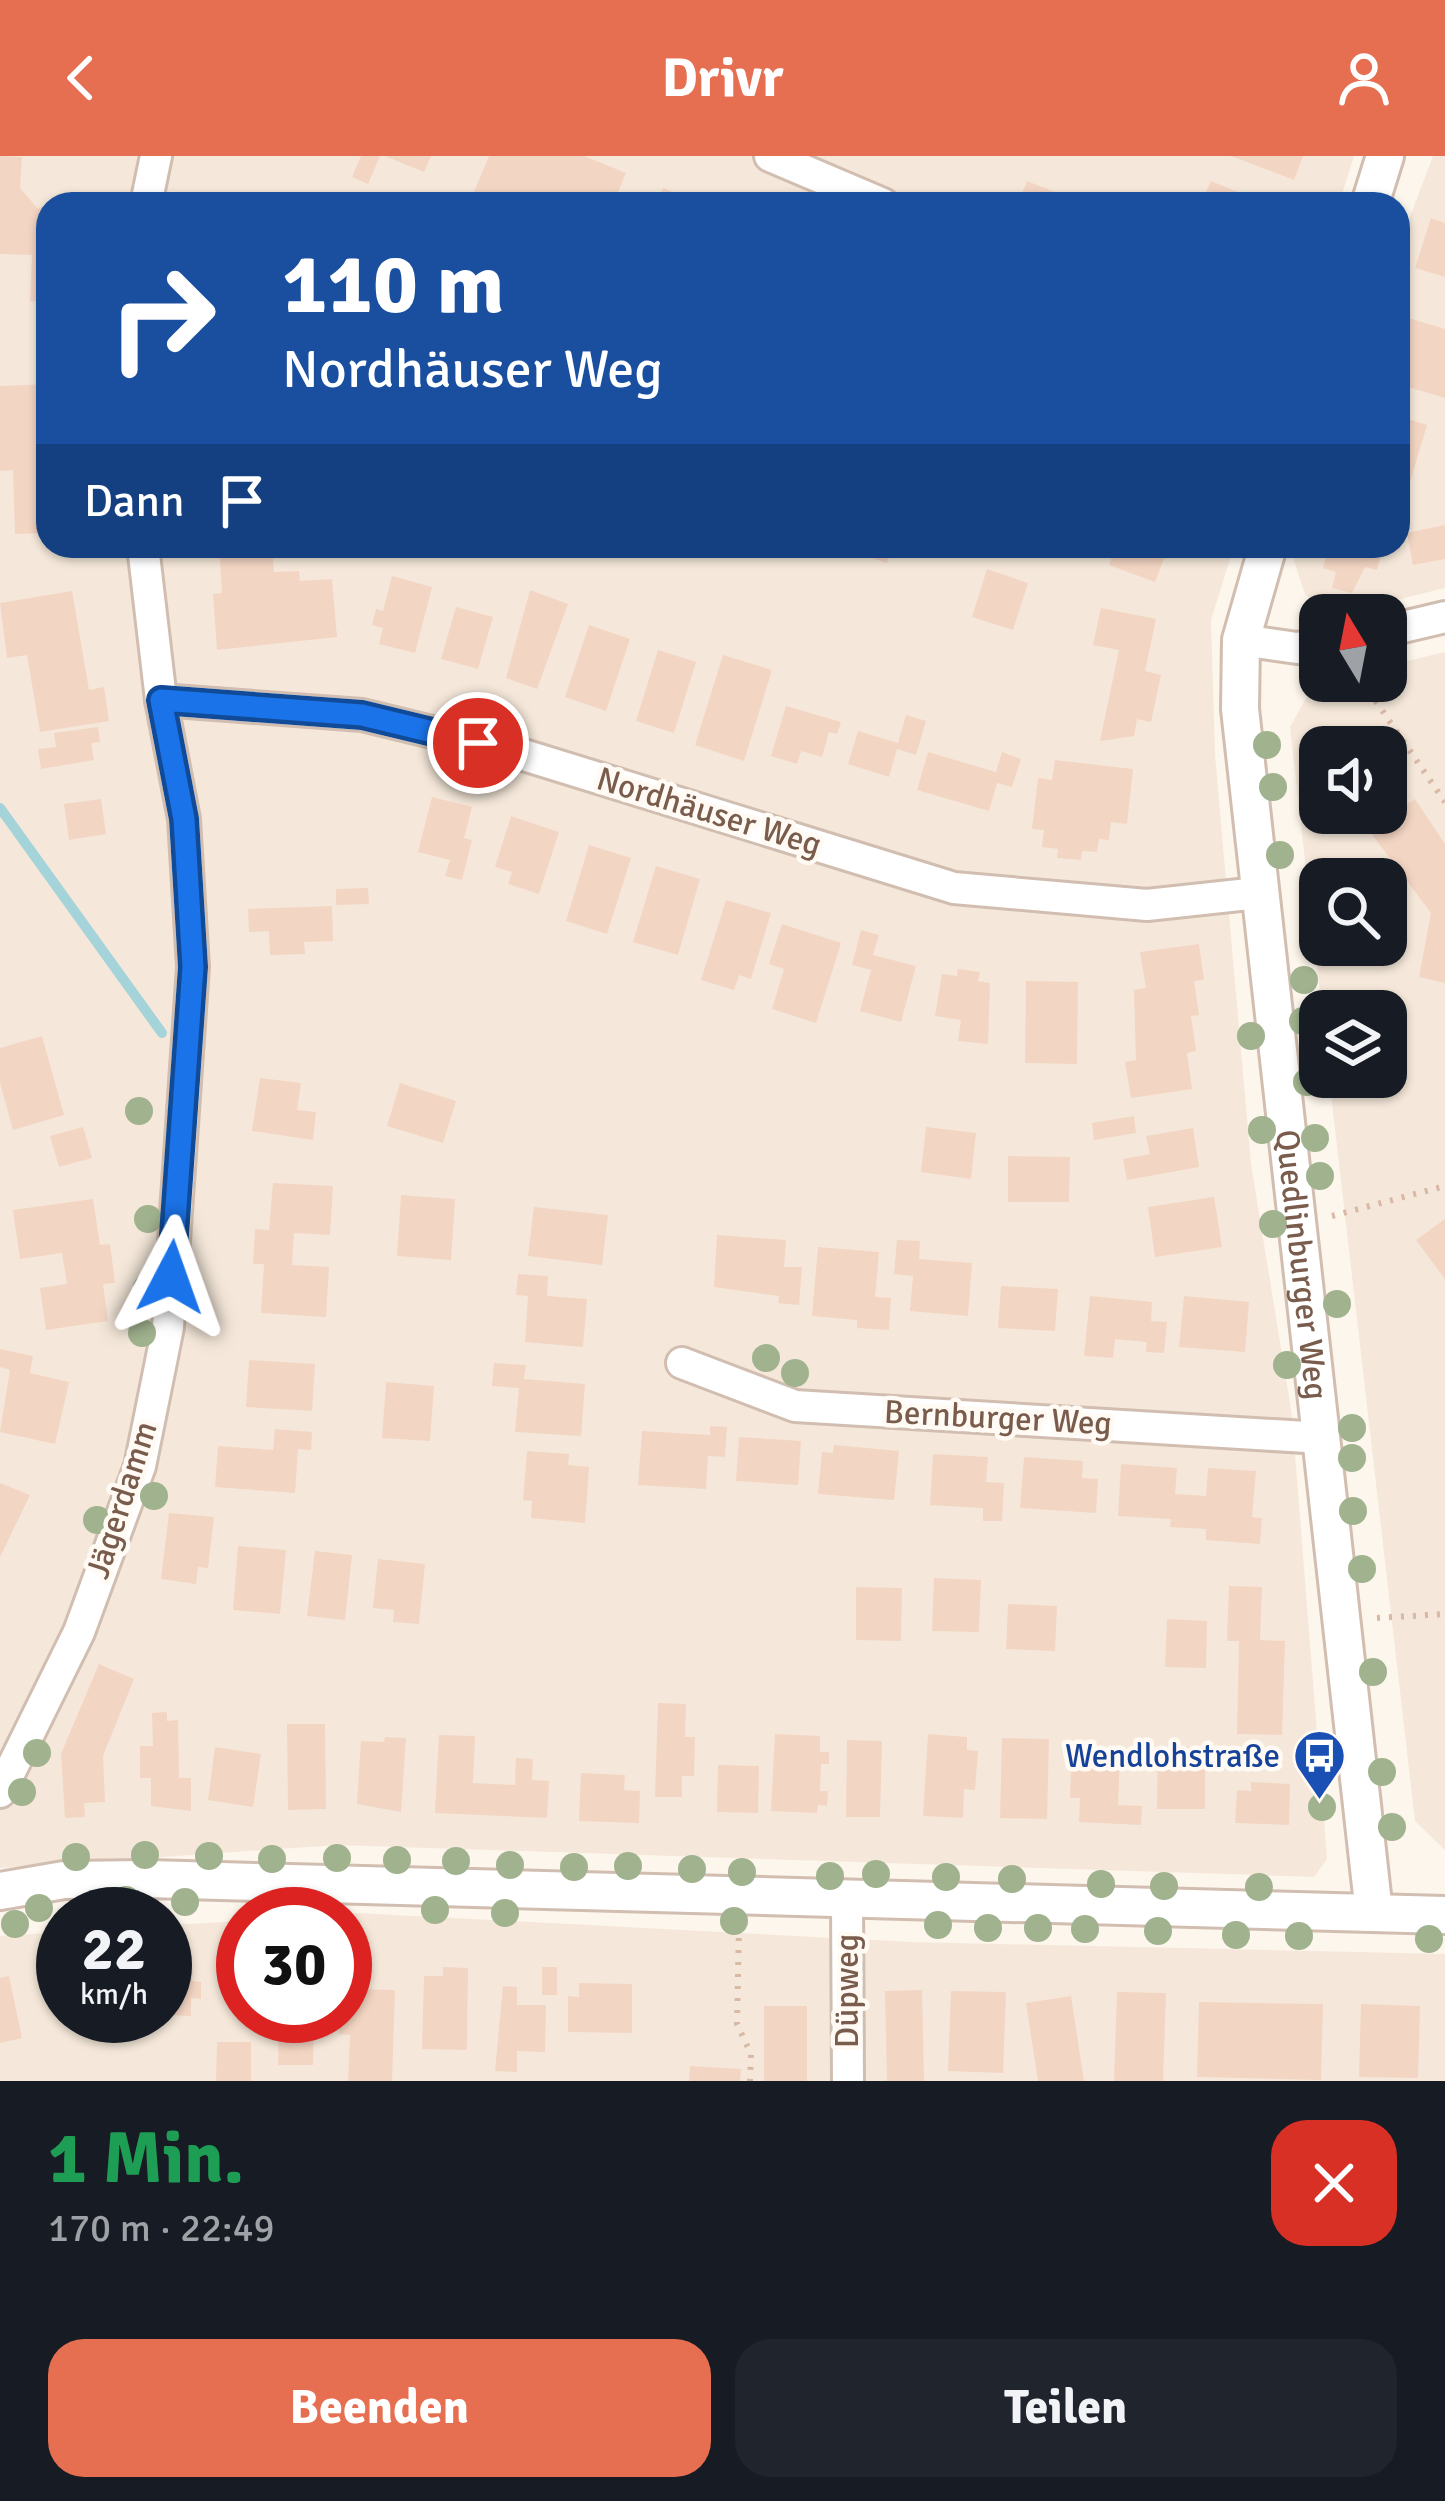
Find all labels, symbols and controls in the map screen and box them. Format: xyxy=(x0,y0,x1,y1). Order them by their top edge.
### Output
icon: back xyxy=(48,45,114,111)
text: Drivr xyxy=(662,45,783,112)
icon: person xyxy=(1331,45,1397,111)
text: 110 m xyxy=(282,233,504,337)
icon: right xyxy=(84,240,240,396)
text: Nordhäuser Weg xyxy=(282,336,663,403)
icon: arrive xyxy=(209,468,275,534)
text: Dann xyxy=(84,474,185,529)
north arrow xyxy=(1299,594,1407,702)
map controls xyxy=(1299,594,1407,1098)
pin xyxy=(427,692,529,794)
icon: arrive xyxy=(445,710,511,776)
button: sound xyxy=(1299,726,1407,834)
street label: Nordhäuser Weg xyxy=(592,758,826,866)
button: search xyxy=(1299,858,1407,966)
button: layers xyxy=(1299,990,1407,1098)
street label: Quedlinburger Weg xyxy=(1266,1128,1337,1402)
position arrow xyxy=(108,1214,234,1340)
street label: Bernburger Weg xyxy=(883,1392,1113,1444)
street label: Jägerdamm xyxy=(77,1416,167,1584)
bus stop icon: Wendlohstraße xyxy=(1291,1728,1347,1802)
place label: Wendlohstraße xyxy=(1065,1736,1280,1777)
speed limit sign: 30 xyxy=(216,1887,372,2043)
text: 22 xyxy=(82,1913,146,1987)
street label: Düpweg xyxy=(827,1934,868,2048)
text: km/h xyxy=(80,1976,148,2013)
text: 1 Min. xyxy=(48,2114,244,2203)
button: close xyxy=(1271,2120,1397,2246)
text: 170 m · 22:49 xyxy=(48,2204,275,2252)
button: Beenden xyxy=(48,2339,711,2477)
button: Teilen xyxy=(735,2339,1397,2477)

